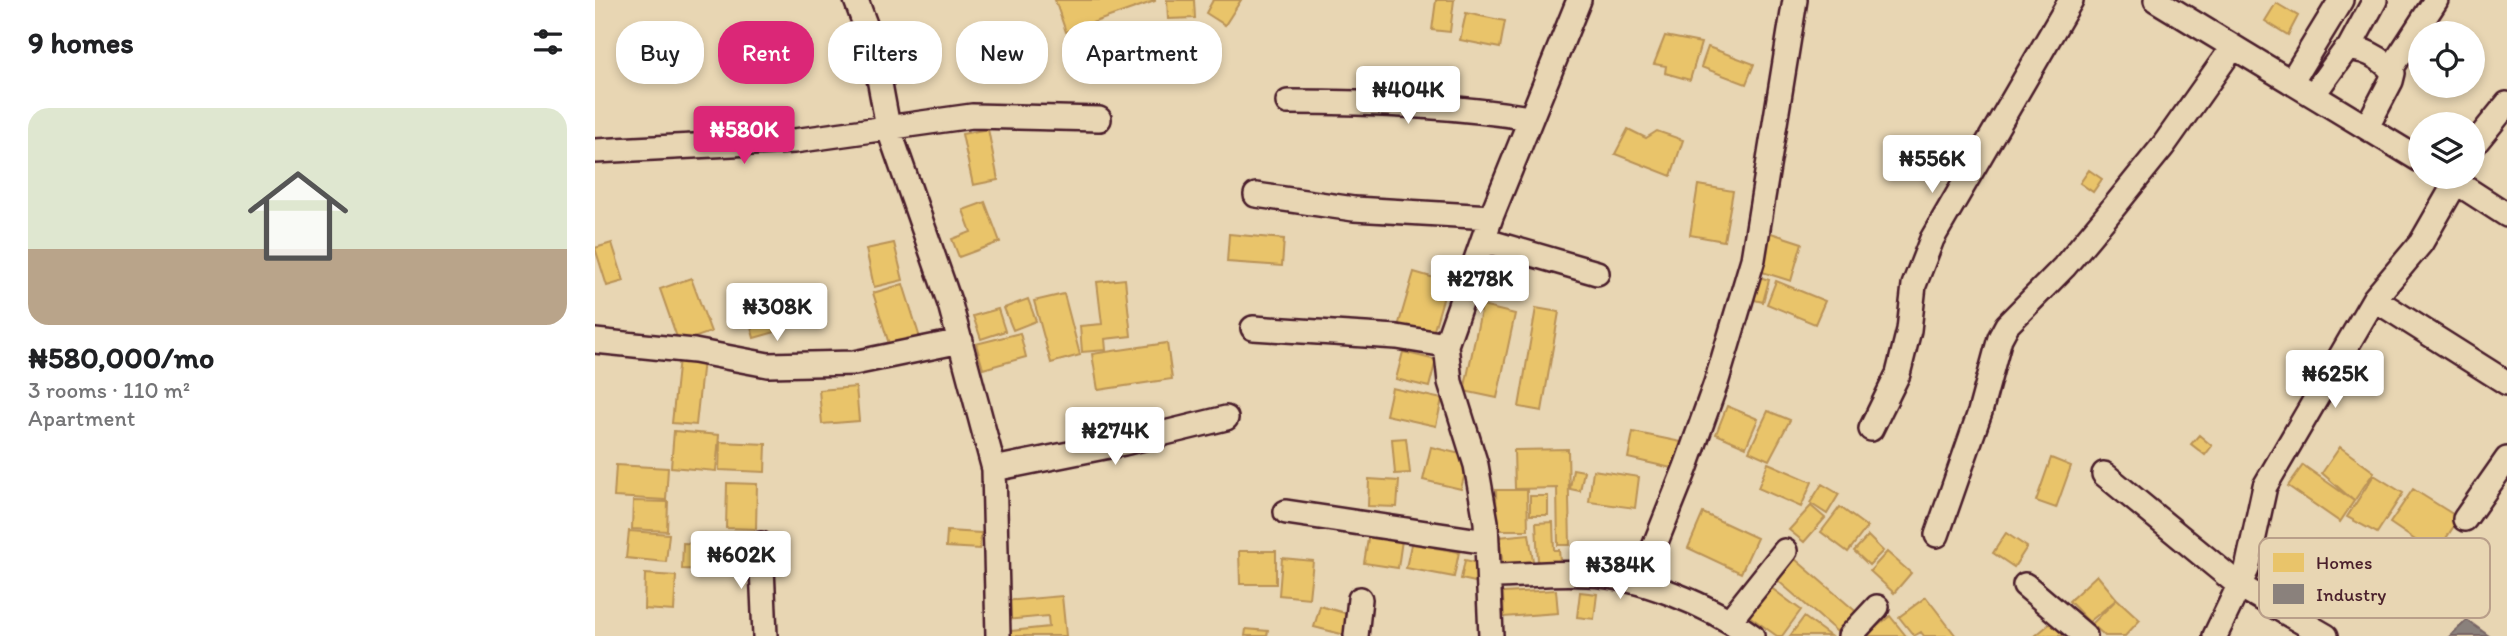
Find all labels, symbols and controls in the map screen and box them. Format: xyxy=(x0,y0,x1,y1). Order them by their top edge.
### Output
chip: Buy xyxy=(616,21,704,84)
chip: Rent xyxy=(718,21,814,84)
chip: Filters xyxy=(828,21,942,84)
chip: New xyxy=(956,21,1048,84)
chip: Apartment xyxy=(1062,21,1222,84)
map controls xyxy=(2408,21,2485,189)
button: locate xyxy=(2408,21,2485,98)
icon: filters xyxy=(529,23,567,61)
text: 9 homes xyxy=(28,24,134,61)
pin: ₦404K xyxy=(1359,66,1457,126)
text: ₦404K xyxy=(1372,75,1444,103)
pin: ₦580K xyxy=(695,106,793,166)
button: layers xyxy=(2408,112,2485,189)
text: ₦580K xyxy=(710,115,778,143)
pin: ₦556K xyxy=(1883,136,1981,195)
text: ₦556K xyxy=(1899,144,1965,172)
icon: home xyxy=(235,153,361,279)
pin: ₦278K xyxy=(1431,256,1529,315)
text: ₦278K xyxy=(1447,264,1513,292)
pin: ₦308K xyxy=(728,284,826,343)
text: ₦308K xyxy=(742,292,812,320)
text: ₦580,000/mo xyxy=(28,339,214,376)
pin: ₦625K xyxy=(2286,350,2384,410)
text: ₦625K xyxy=(2302,359,2368,387)
text: 3 rooms · 110 m² xyxy=(28,376,190,404)
text: Apartment xyxy=(28,404,135,432)
pin: ₦274K xyxy=(1066,407,1164,467)
text: ₦274K xyxy=(1081,416,1149,444)
pin: ₦602K xyxy=(692,532,790,591)
legend xyxy=(2259,538,2490,618)
text: ₦602K xyxy=(707,540,775,568)
pin: ₦384K xyxy=(1571,542,1669,601)
text: ₦384K xyxy=(1585,550,1655,578)
text: Homes xyxy=(2316,551,2372,574)
text: Industry xyxy=(2316,583,2386,606)

